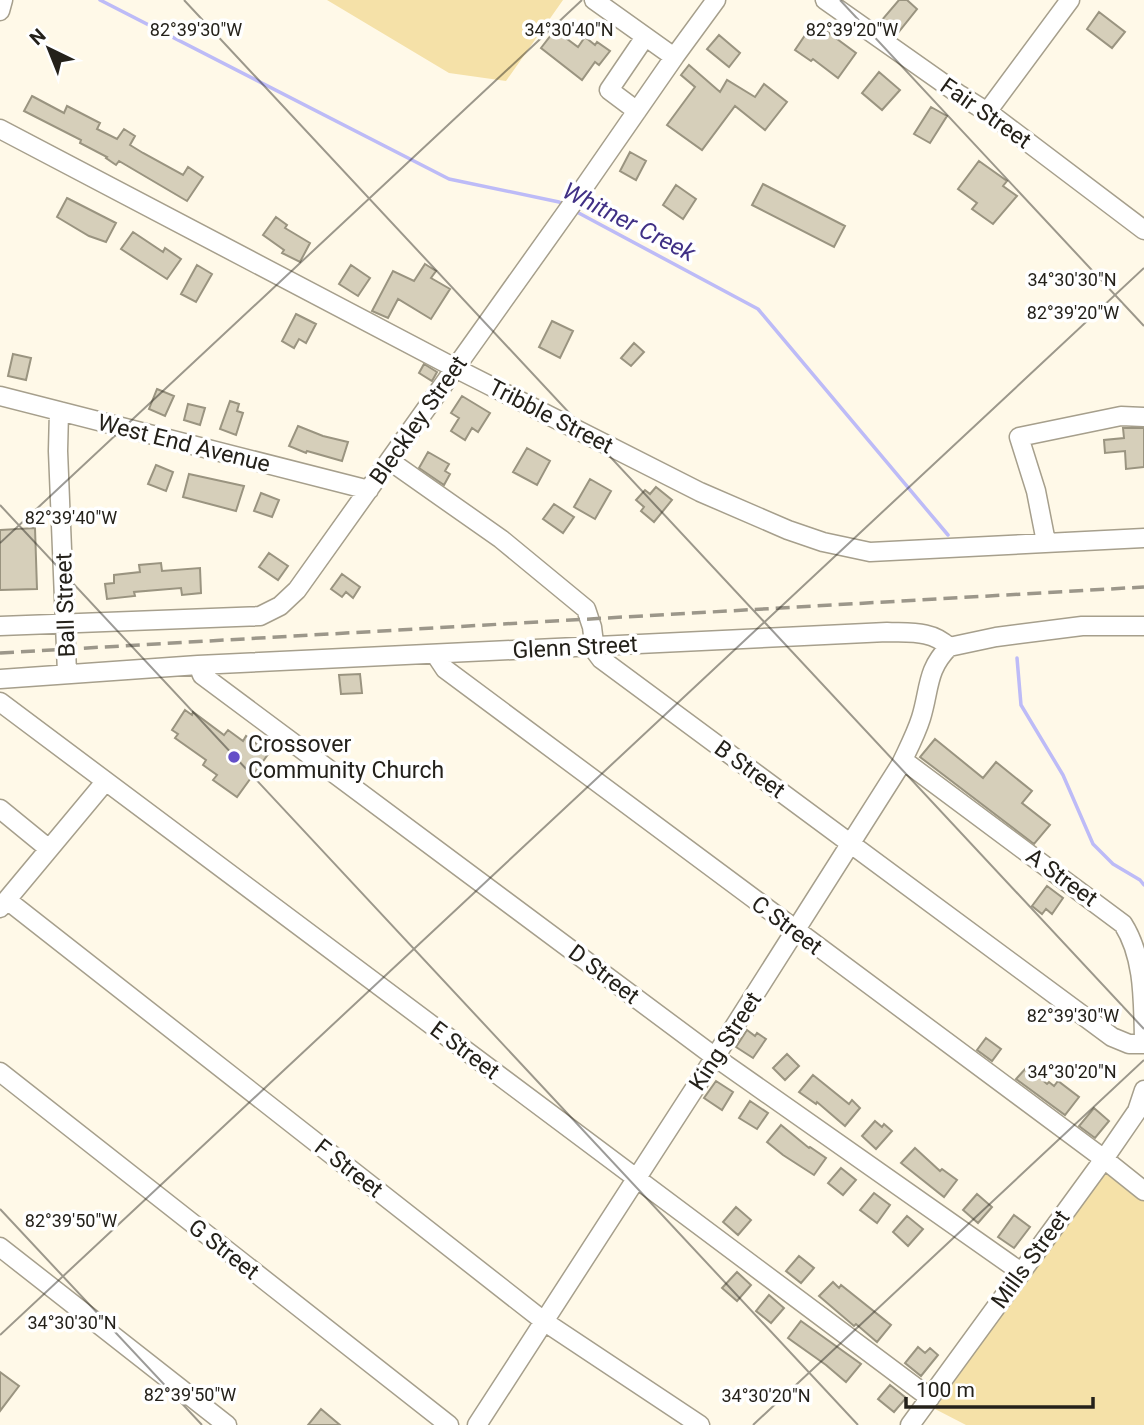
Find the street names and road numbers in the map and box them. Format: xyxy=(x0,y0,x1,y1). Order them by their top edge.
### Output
street label: Fair Street xyxy=(935,72,1036,154)
street label: Bleckley Street xyxy=(364,351,473,490)
street label: Tribble Street xyxy=(484,373,618,459)
street label: West End Avenue xyxy=(95,409,273,478)
street label: Ball Street xyxy=(50,552,81,658)
street label: Glenn Street xyxy=(512,631,638,664)
street label: B Street xyxy=(709,735,790,804)
street label: A Street xyxy=(1021,843,1103,912)
street label: C Street xyxy=(746,890,827,961)
street label: D Street xyxy=(563,939,644,1010)
street label: King Street xyxy=(684,987,767,1096)
street label: E Street xyxy=(425,1016,505,1085)
street label: F Street xyxy=(309,1133,388,1203)
street label: Mills Street xyxy=(986,1205,1075,1314)
street label: G Street xyxy=(183,1213,264,1285)

